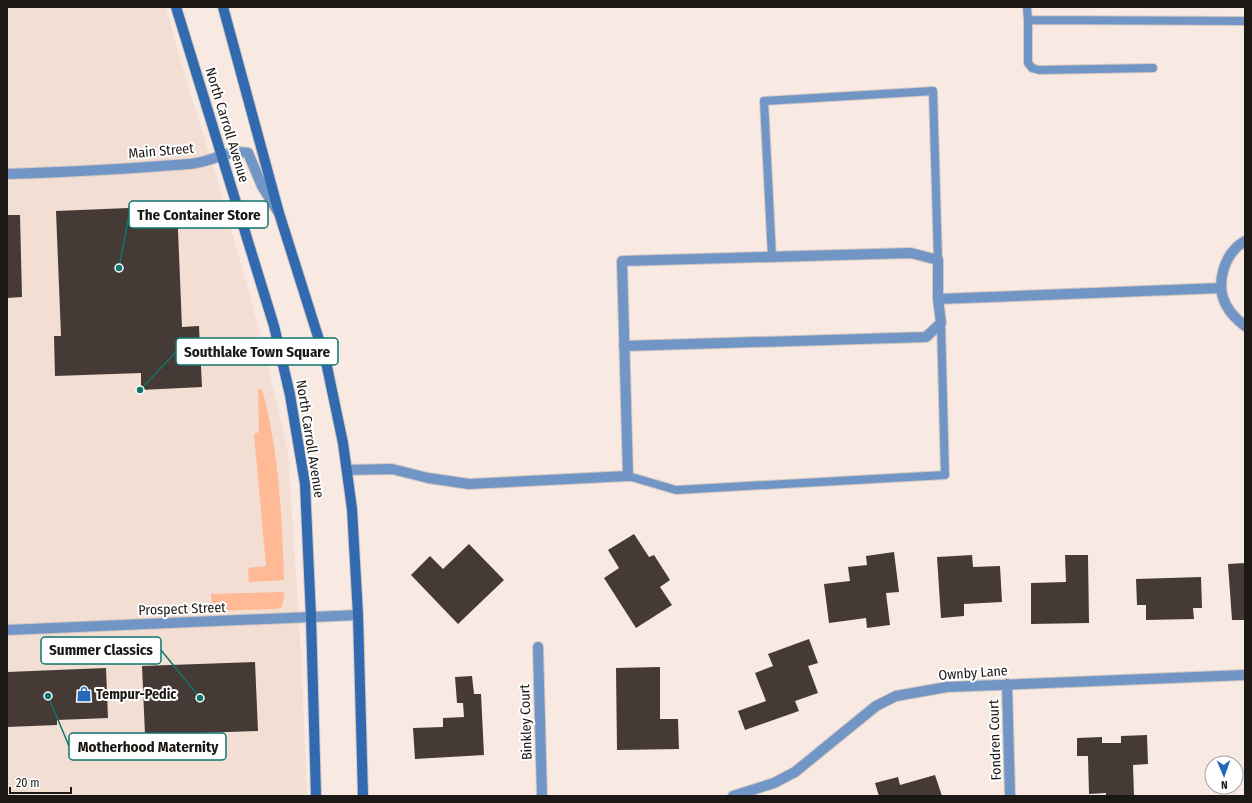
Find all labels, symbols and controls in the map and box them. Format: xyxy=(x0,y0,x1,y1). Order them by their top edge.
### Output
street label: North Carroll Avenue xyxy=(201,65,253,185)
street label: Main Street xyxy=(128,140,195,162)
callout: The Container Store xyxy=(129,201,268,228)
text: The Container Store xyxy=(137,206,261,224)
callout: Southlake Town Square xyxy=(176,338,338,365)
text: Southlake Town Square xyxy=(184,343,330,361)
street label: North Carroll Avenue xyxy=(292,379,328,499)
street label: Prospect Street xyxy=(138,599,226,619)
callout: Summer Classics xyxy=(41,637,161,664)
text: Summer Classics xyxy=(49,641,153,659)
street label: Ownby Lane xyxy=(938,662,1008,684)
street label: Binkley Court xyxy=(516,683,536,760)
shop icon: Tempur-Pedic xyxy=(75,685,93,703)
place label: Tempur-Pedic xyxy=(96,686,177,703)
street label: Fondren Court xyxy=(985,699,1005,781)
callout: Motherhood Maternity xyxy=(69,733,226,760)
text: Motherhood Maternity xyxy=(78,738,219,756)
north arrow xyxy=(1204,755,1244,795)
scale bar xyxy=(10,769,71,795)
text: 20 m xyxy=(16,776,40,790)
text: N xyxy=(1221,778,1228,791)

